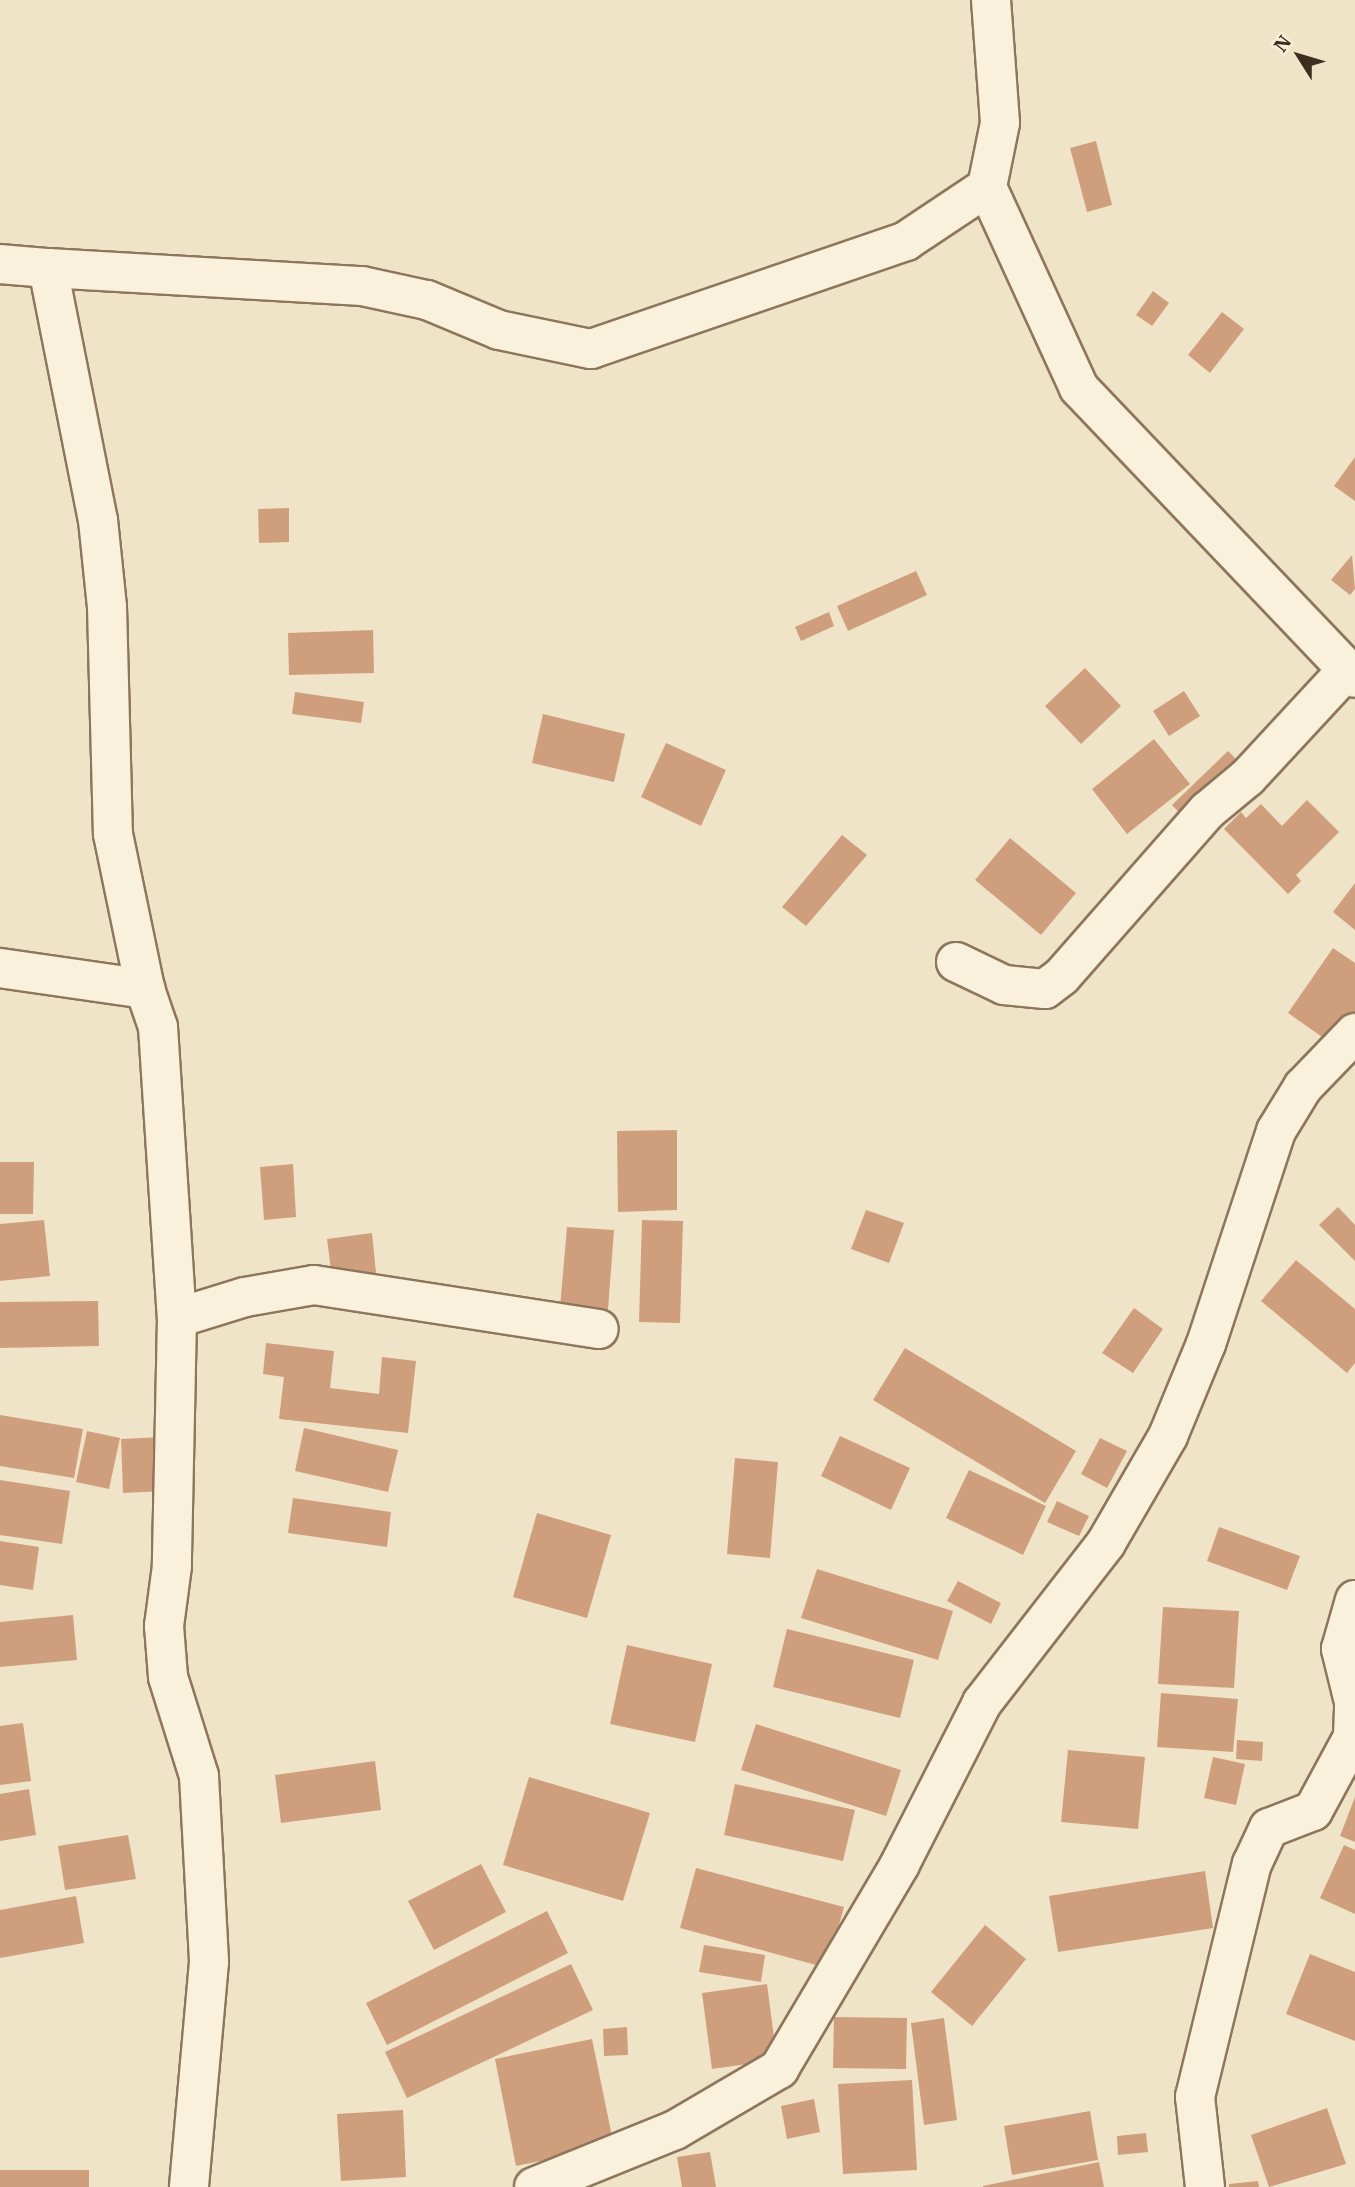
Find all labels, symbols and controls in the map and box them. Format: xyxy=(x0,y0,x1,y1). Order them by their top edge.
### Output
north arrow xyxy=(1264,21,1334,91)
text: N xyxy=(1268,30,1296,57)

